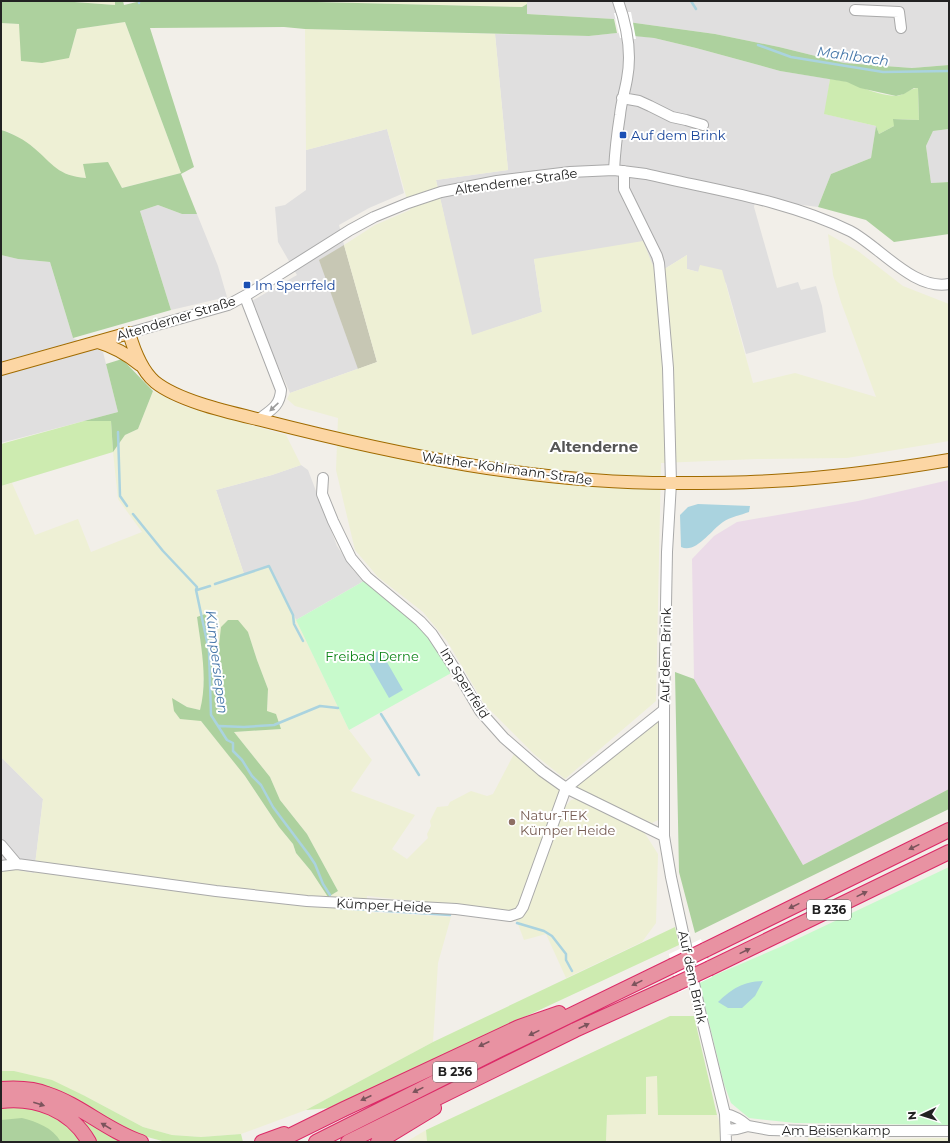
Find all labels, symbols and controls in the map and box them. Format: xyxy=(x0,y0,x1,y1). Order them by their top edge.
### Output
water label: Mahlbach xyxy=(816,42,890,70)
place label: Auf dem Brink xyxy=(631,127,726,143)
marker: Auf dem Brink xyxy=(618,130,628,140)
street label: Altenderner Straße xyxy=(454,164,578,198)
place label: Im Sperrfeld xyxy=(255,277,336,293)
marker: Im Sperrfeld xyxy=(242,280,252,290)
street label: Altenderner Straße xyxy=(115,292,238,344)
one-way arrow xyxy=(269,402,279,411)
district label: Altenderne xyxy=(549,437,638,456)
street label: Walther-Kohlmann-Straße xyxy=(421,448,593,488)
street label: Auf dem Brink xyxy=(656,607,674,702)
water label: Kümpersiepen xyxy=(202,609,232,715)
street label: Im Sperrfeld xyxy=(437,645,493,721)
park label: Freibad Derne xyxy=(325,648,419,664)
place label: Natur-TEK Kümper Heide xyxy=(520,807,616,838)
marker: Natur-TEK Kümper Heide xyxy=(507,817,517,827)
one-way arrow xyxy=(909,844,920,850)
one-way arrow xyxy=(856,891,868,897)
street label: Kümper Heide xyxy=(336,895,432,915)
road number: B 236 xyxy=(807,900,851,920)
one-way arrow xyxy=(788,903,800,909)
street label: Auf dem Brink xyxy=(675,929,711,1025)
one-way arrow xyxy=(739,948,751,954)
one-way arrow xyxy=(631,980,642,986)
one-way arrow xyxy=(578,1023,589,1029)
one-way arrow xyxy=(529,1030,540,1036)
one-way arrow xyxy=(478,1041,489,1047)
road number: B 236 xyxy=(433,1062,477,1082)
one-way arrow xyxy=(412,1087,424,1093)
one-way arrow xyxy=(360,1095,371,1101)
north arrow xyxy=(902,1095,942,1135)
one-way arrow xyxy=(34,1101,46,1107)
text: N xyxy=(905,1111,919,1121)
one-way arrow xyxy=(100,1122,112,1129)
street label: Am Beisenkamp xyxy=(782,1122,890,1138)

